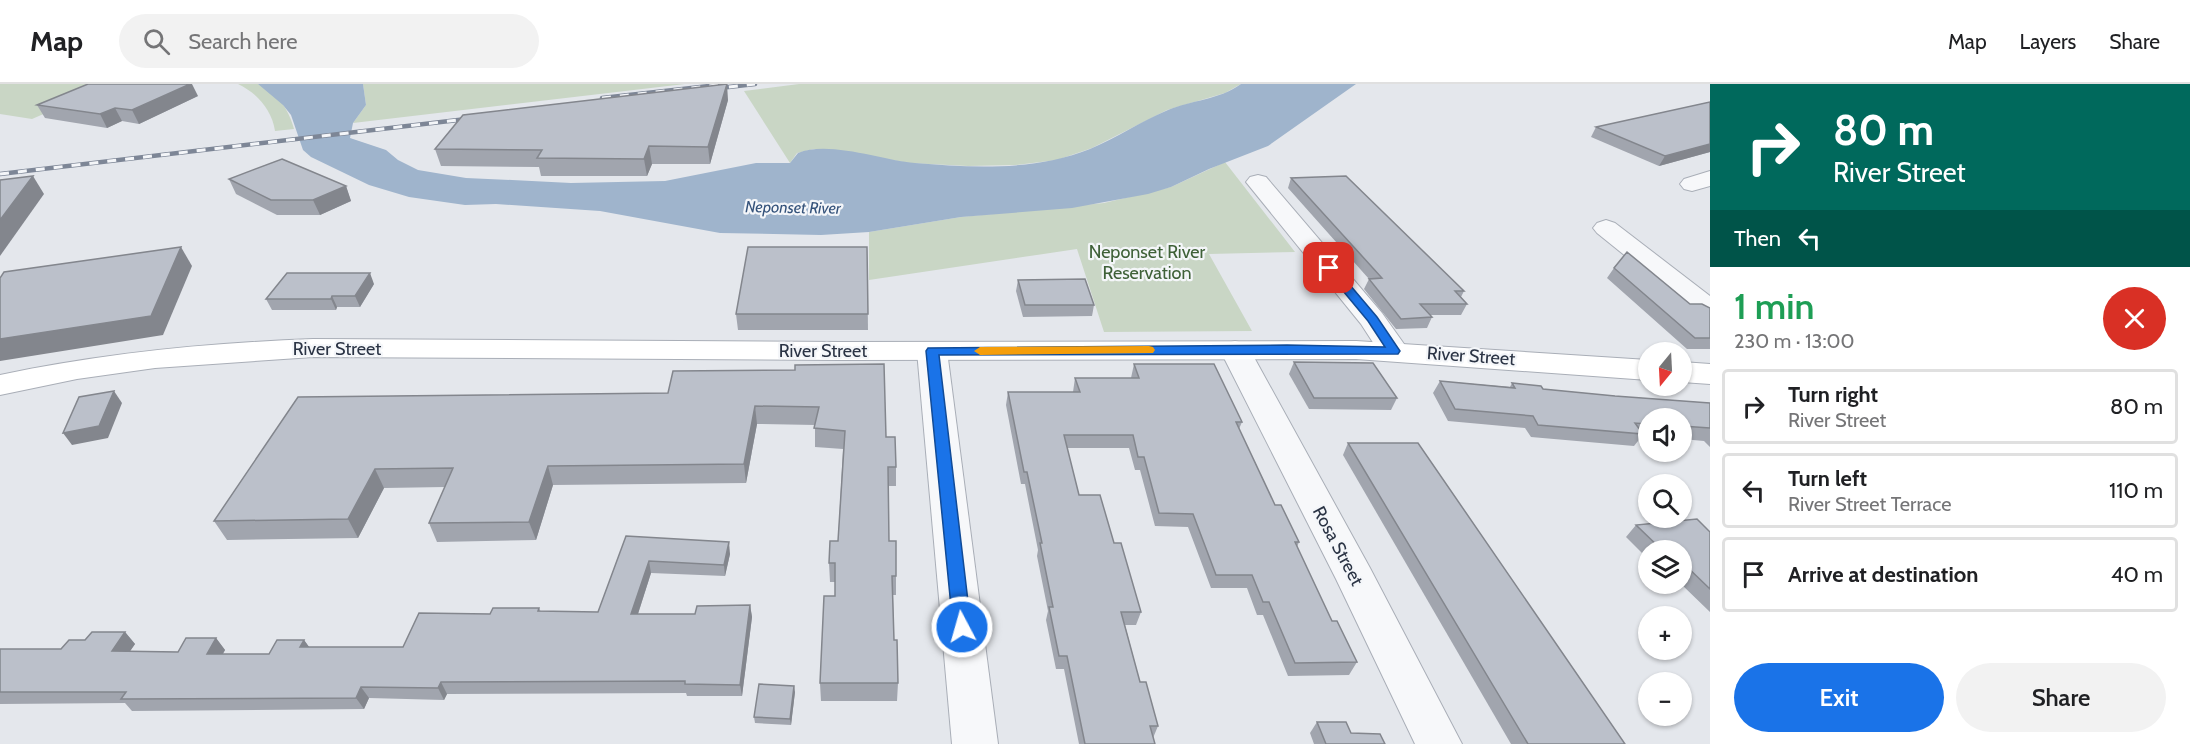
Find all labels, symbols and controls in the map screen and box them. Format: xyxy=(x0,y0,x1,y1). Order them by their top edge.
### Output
search box xyxy=(119,14,539,68)
text: Map xyxy=(30,24,83,58)
icon: search xyxy=(140,25,173,58)
text: Search here xyxy=(188,28,297,55)
text: Map xyxy=(1948,29,1987,54)
text: Layers xyxy=(2020,29,2076,54)
text: Share xyxy=(2109,29,2160,54)
text: 80 m xyxy=(1833,104,1934,156)
icon: right xyxy=(1734,108,1812,186)
text: River Street xyxy=(1833,156,1966,189)
water label: Neponset River xyxy=(745,197,842,218)
icon: left xyxy=(1793,222,1826,255)
text: Then xyxy=(1734,225,1781,252)
park label: Neponset River Reservation xyxy=(1089,241,1206,284)
pin xyxy=(1303,242,1354,293)
icon: arrive xyxy=(1312,251,1345,284)
text: 1 min xyxy=(1734,284,1814,328)
button: close xyxy=(2103,287,2166,350)
text: 230 m · 13:00 xyxy=(1734,329,1854,353)
street label: River Street xyxy=(293,338,381,360)
street label: River Street xyxy=(779,340,867,362)
street label: River Street xyxy=(1426,342,1516,370)
north arrow xyxy=(1638,342,1692,396)
map controls xyxy=(1638,342,1692,726)
text: Turn right xyxy=(1788,381,1878,408)
icon: right xyxy=(1737,390,1770,423)
text: 80 m xyxy=(2110,393,2163,420)
button: sound xyxy=(1638,408,1692,462)
text: River Street xyxy=(1788,408,1886,432)
text: Turn left xyxy=(1788,465,1867,492)
button: search xyxy=(1638,474,1692,528)
icon: left xyxy=(1737,474,1770,507)
text: 110 m xyxy=(2109,477,2163,504)
text: River Street Terrace xyxy=(1788,492,1951,516)
street label: Rosa Street xyxy=(1308,503,1368,589)
button: layers xyxy=(1638,540,1692,594)
icon: arrive xyxy=(1737,558,1770,591)
text: Arrive at destination xyxy=(1788,561,1978,588)
text: 40 m xyxy=(2111,561,2163,588)
position arrow xyxy=(930,595,994,659)
button: + xyxy=(1638,606,1692,660)
button: Exit xyxy=(1734,663,1944,732)
button: Share xyxy=(1956,663,2166,732)
button: − xyxy=(1638,672,1692,726)

